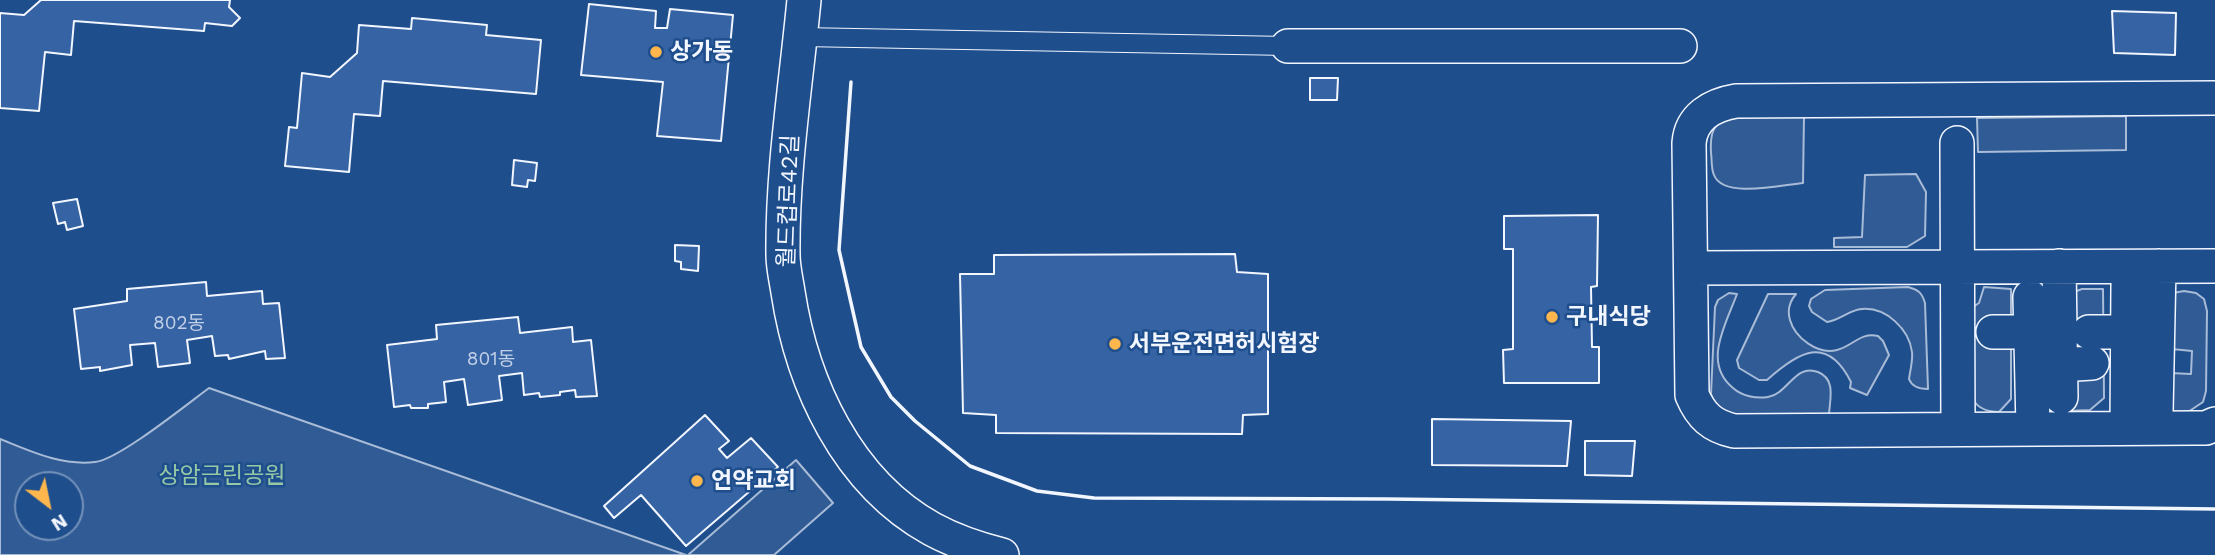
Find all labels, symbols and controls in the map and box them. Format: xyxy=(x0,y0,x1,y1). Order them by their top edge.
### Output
place label: 상가동 xyxy=(670,38,733,66)
marker: 상가동 xyxy=(648,44,664,60)
street label: 월드컵로42길 xyxy=(773,134,805,268)
place label: 구내식당 xyxy=(1566,303,1651,331)
marker: 구내식당 xyxy=(1544,309,1560,325)
house number: 802동 xyxy=(153,312,205,334)
place label: 서부운전면허시험장 xyxy=(1129,330,1319,358)
marker: 서부운전면허시험장 xyxy=(1107,336,1123,352)
house number: 801동 xyxy=(467,348,515,370)
park label: 상암근린공원 xyxy=(159,462,285,490)
place label: 언약교회 xyxy=(711,467,796,495)
north arrow xyxy=(14,471,84,541)
marker: 언약교회 xyxy=(689,473,705,489)
text: N xyxy=(47,509,71,536)

